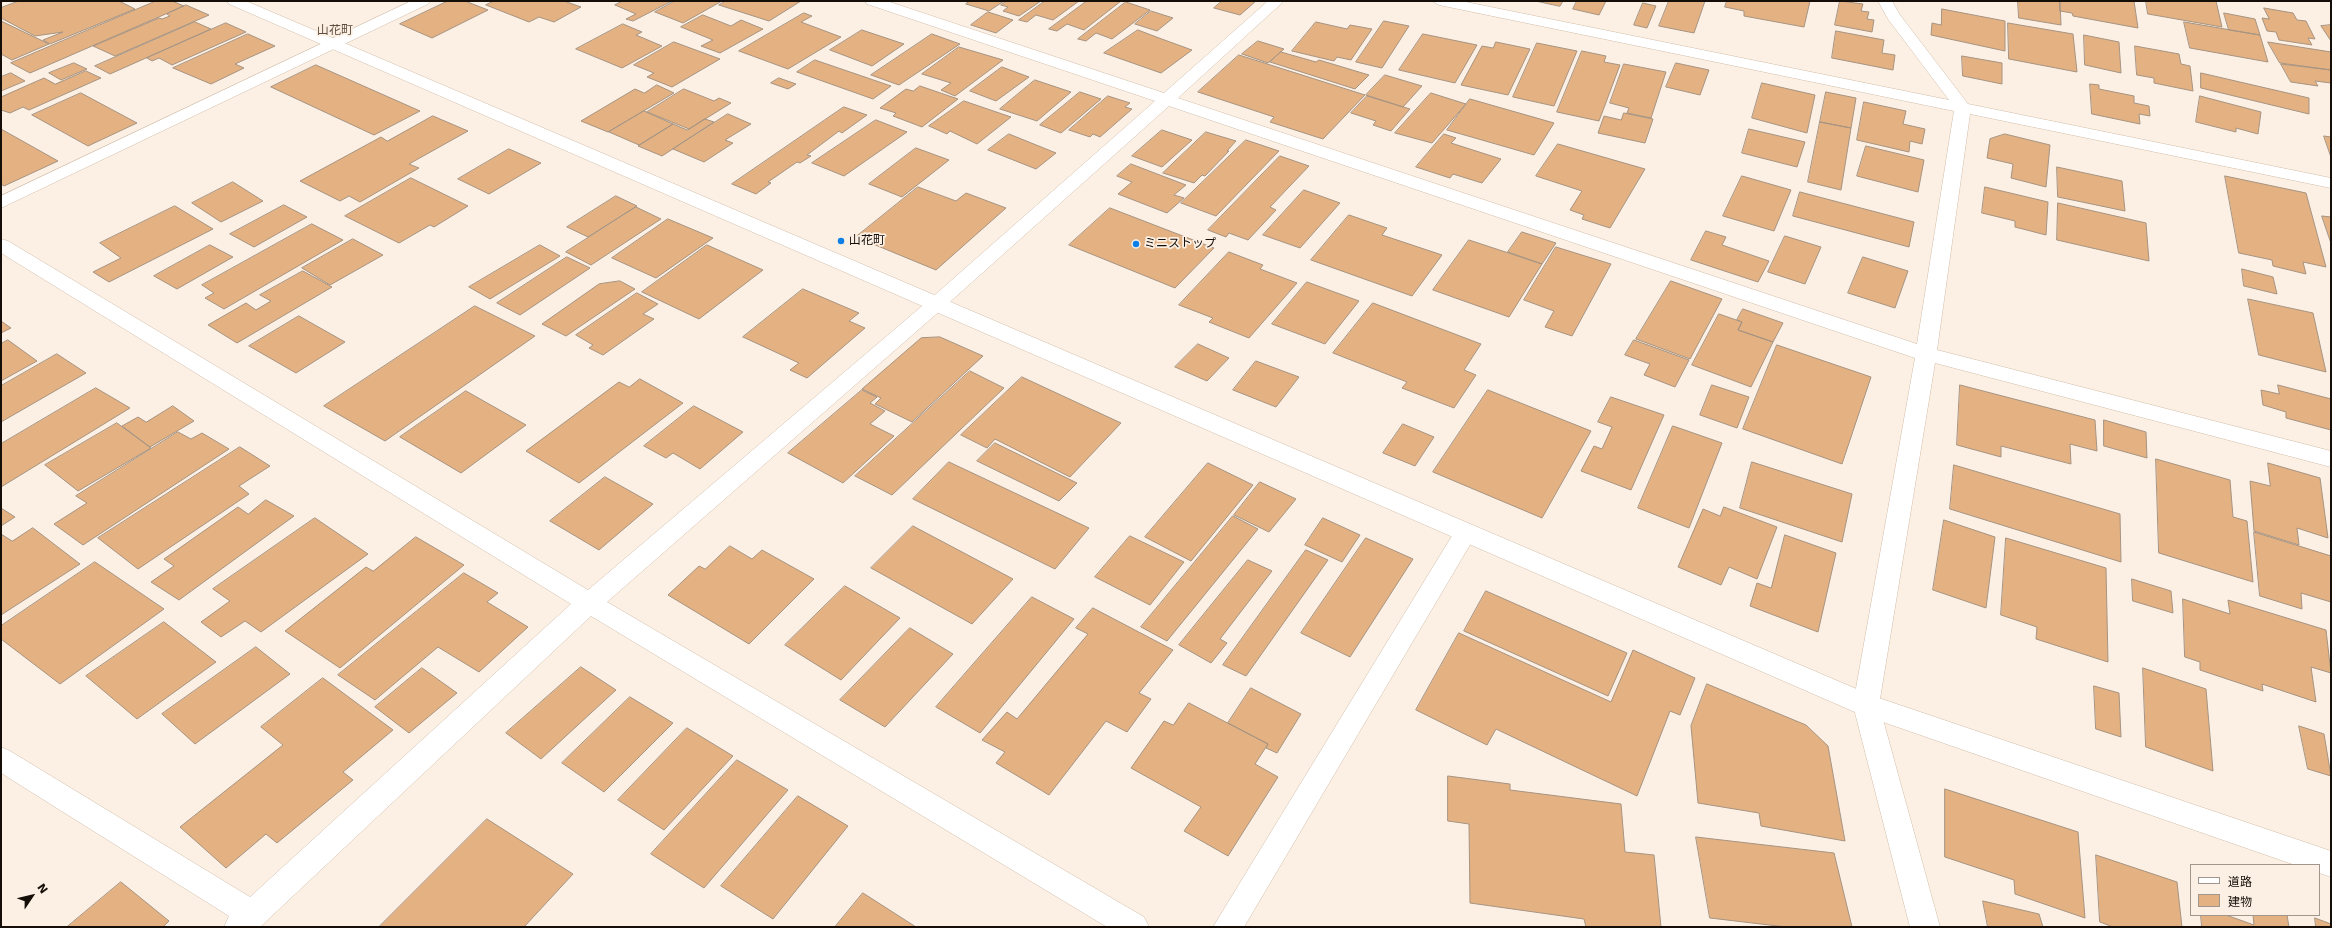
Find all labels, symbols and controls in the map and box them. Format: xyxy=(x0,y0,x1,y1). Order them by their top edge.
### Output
district label: 山花町 xyxy=(317,24,353,38)
place label: 山花町 xyxy=(849,234,885,248)
marker: 山花町 xyxy=(836,236,846,246)
place label: ミニストップ xyxy=(1144,237,1216,251)
marker: ミニストップ xyxy=(1131,239,1141,249)
legend xyxy=(2190,864,2320,916)
text: 道路 xyxy=(2228,875,2252,889)
north arrow xyxy=(12,876,52,916)
text: N xyxy=(34,881,50,896)
text: 建物 xyxy=(2228,895,2252,909)

